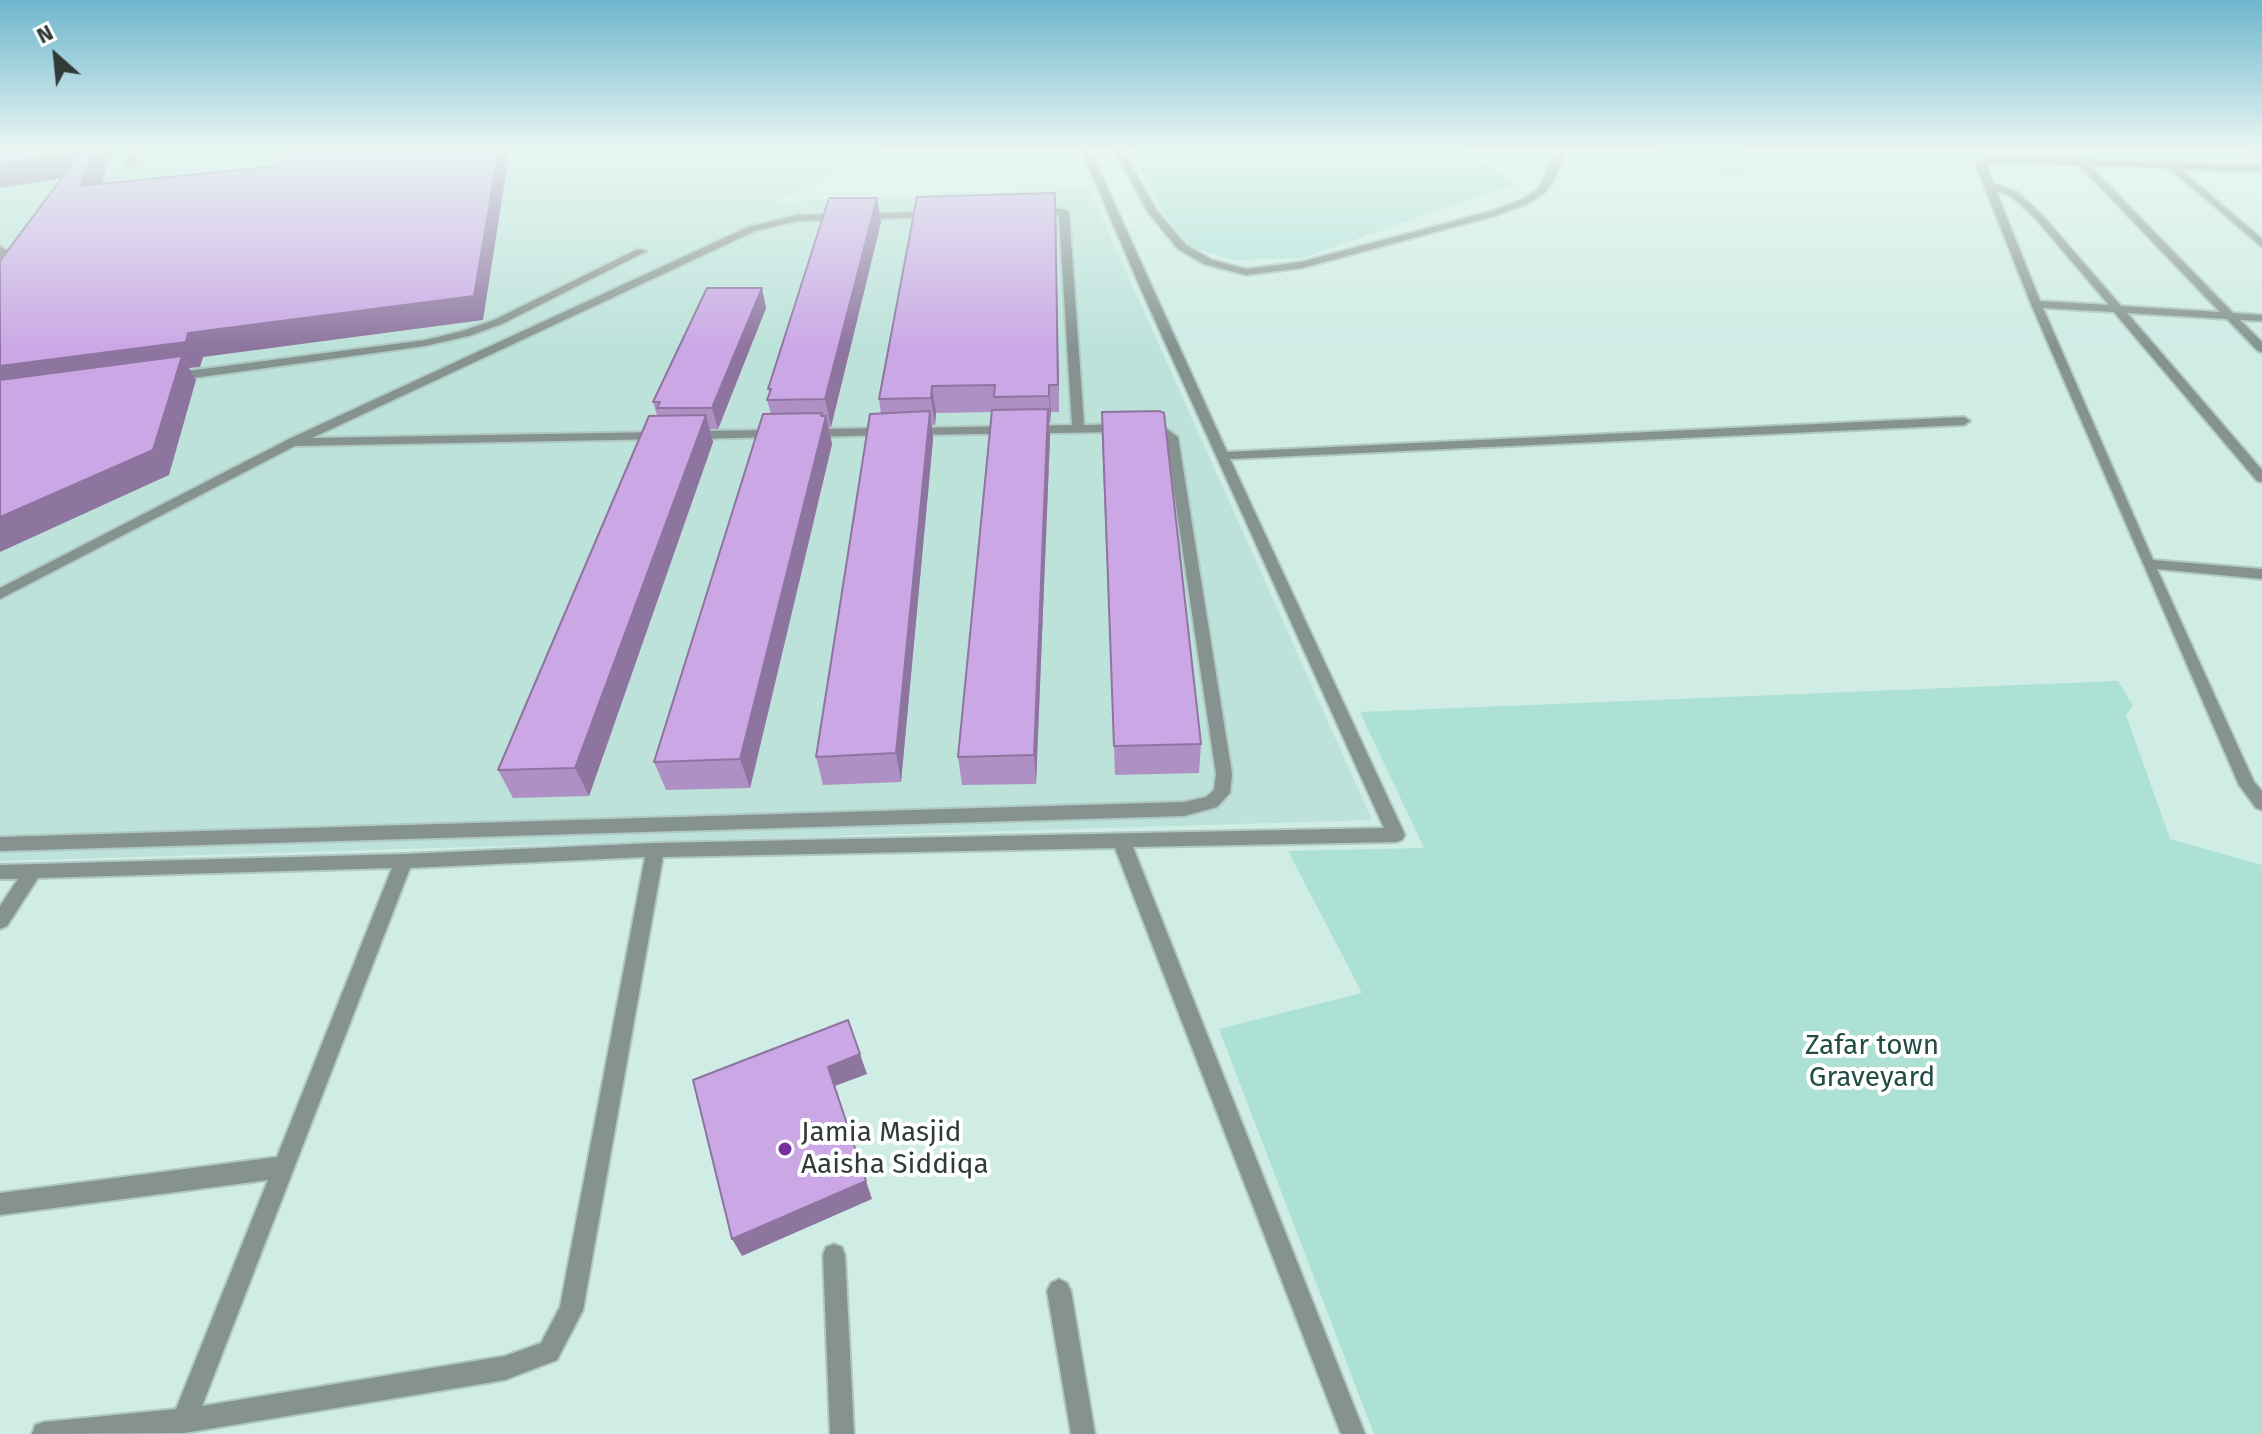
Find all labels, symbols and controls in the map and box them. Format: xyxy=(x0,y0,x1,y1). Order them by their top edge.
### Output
north arrow xyxy=(16,16,96,96)
text: N xyxy=(32,19,58,50)
park label: Zafar town Graveyard xyxy=(1805,1029,1939,1095)
place label: Jamia Masjid Aaisha Siddiqa xyxy=(801,1116,989,1182)
marker: Jamia Masjid Aaisha Siddiqa xyxy=(776,1140,794,1158)

